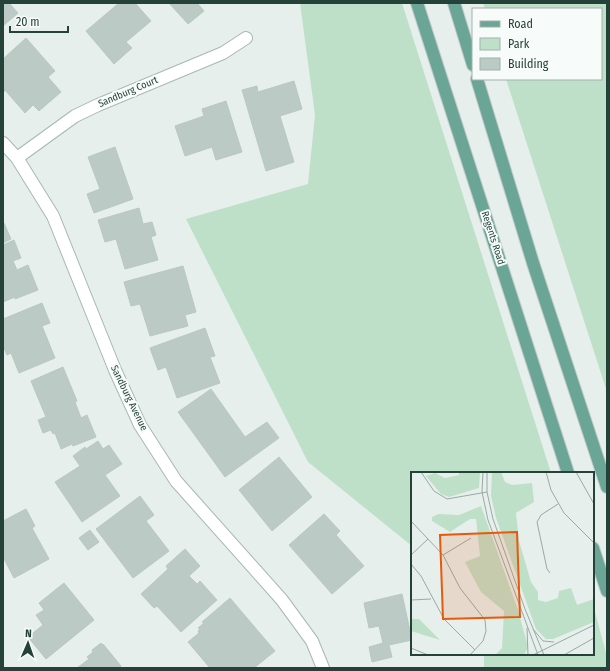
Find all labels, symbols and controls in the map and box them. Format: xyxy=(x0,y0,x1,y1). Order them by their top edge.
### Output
scale bar xyxy=(10,8,68,34)
legend xyxy=(472,8,602,80)
text: 20 m xyxy=(16,15,40,29)
text: Road xyxy=(508,17,533,31)
text: Park xyxy=(508,37,530,51)
text: Building xyxy=(508,57,549,71)
street label: Sandburg Court xyxy=(96,74,160,110)
street label: Regents Road xyxy=(479,210,507,266)
street label: Sandburg Avenue xyxy=(108,363,150,433)
inset map xyxy=(411,472,594,655)
north arrow xyxy=(8,623,48,663)
text: N xyxy=(25,627,32,640)

